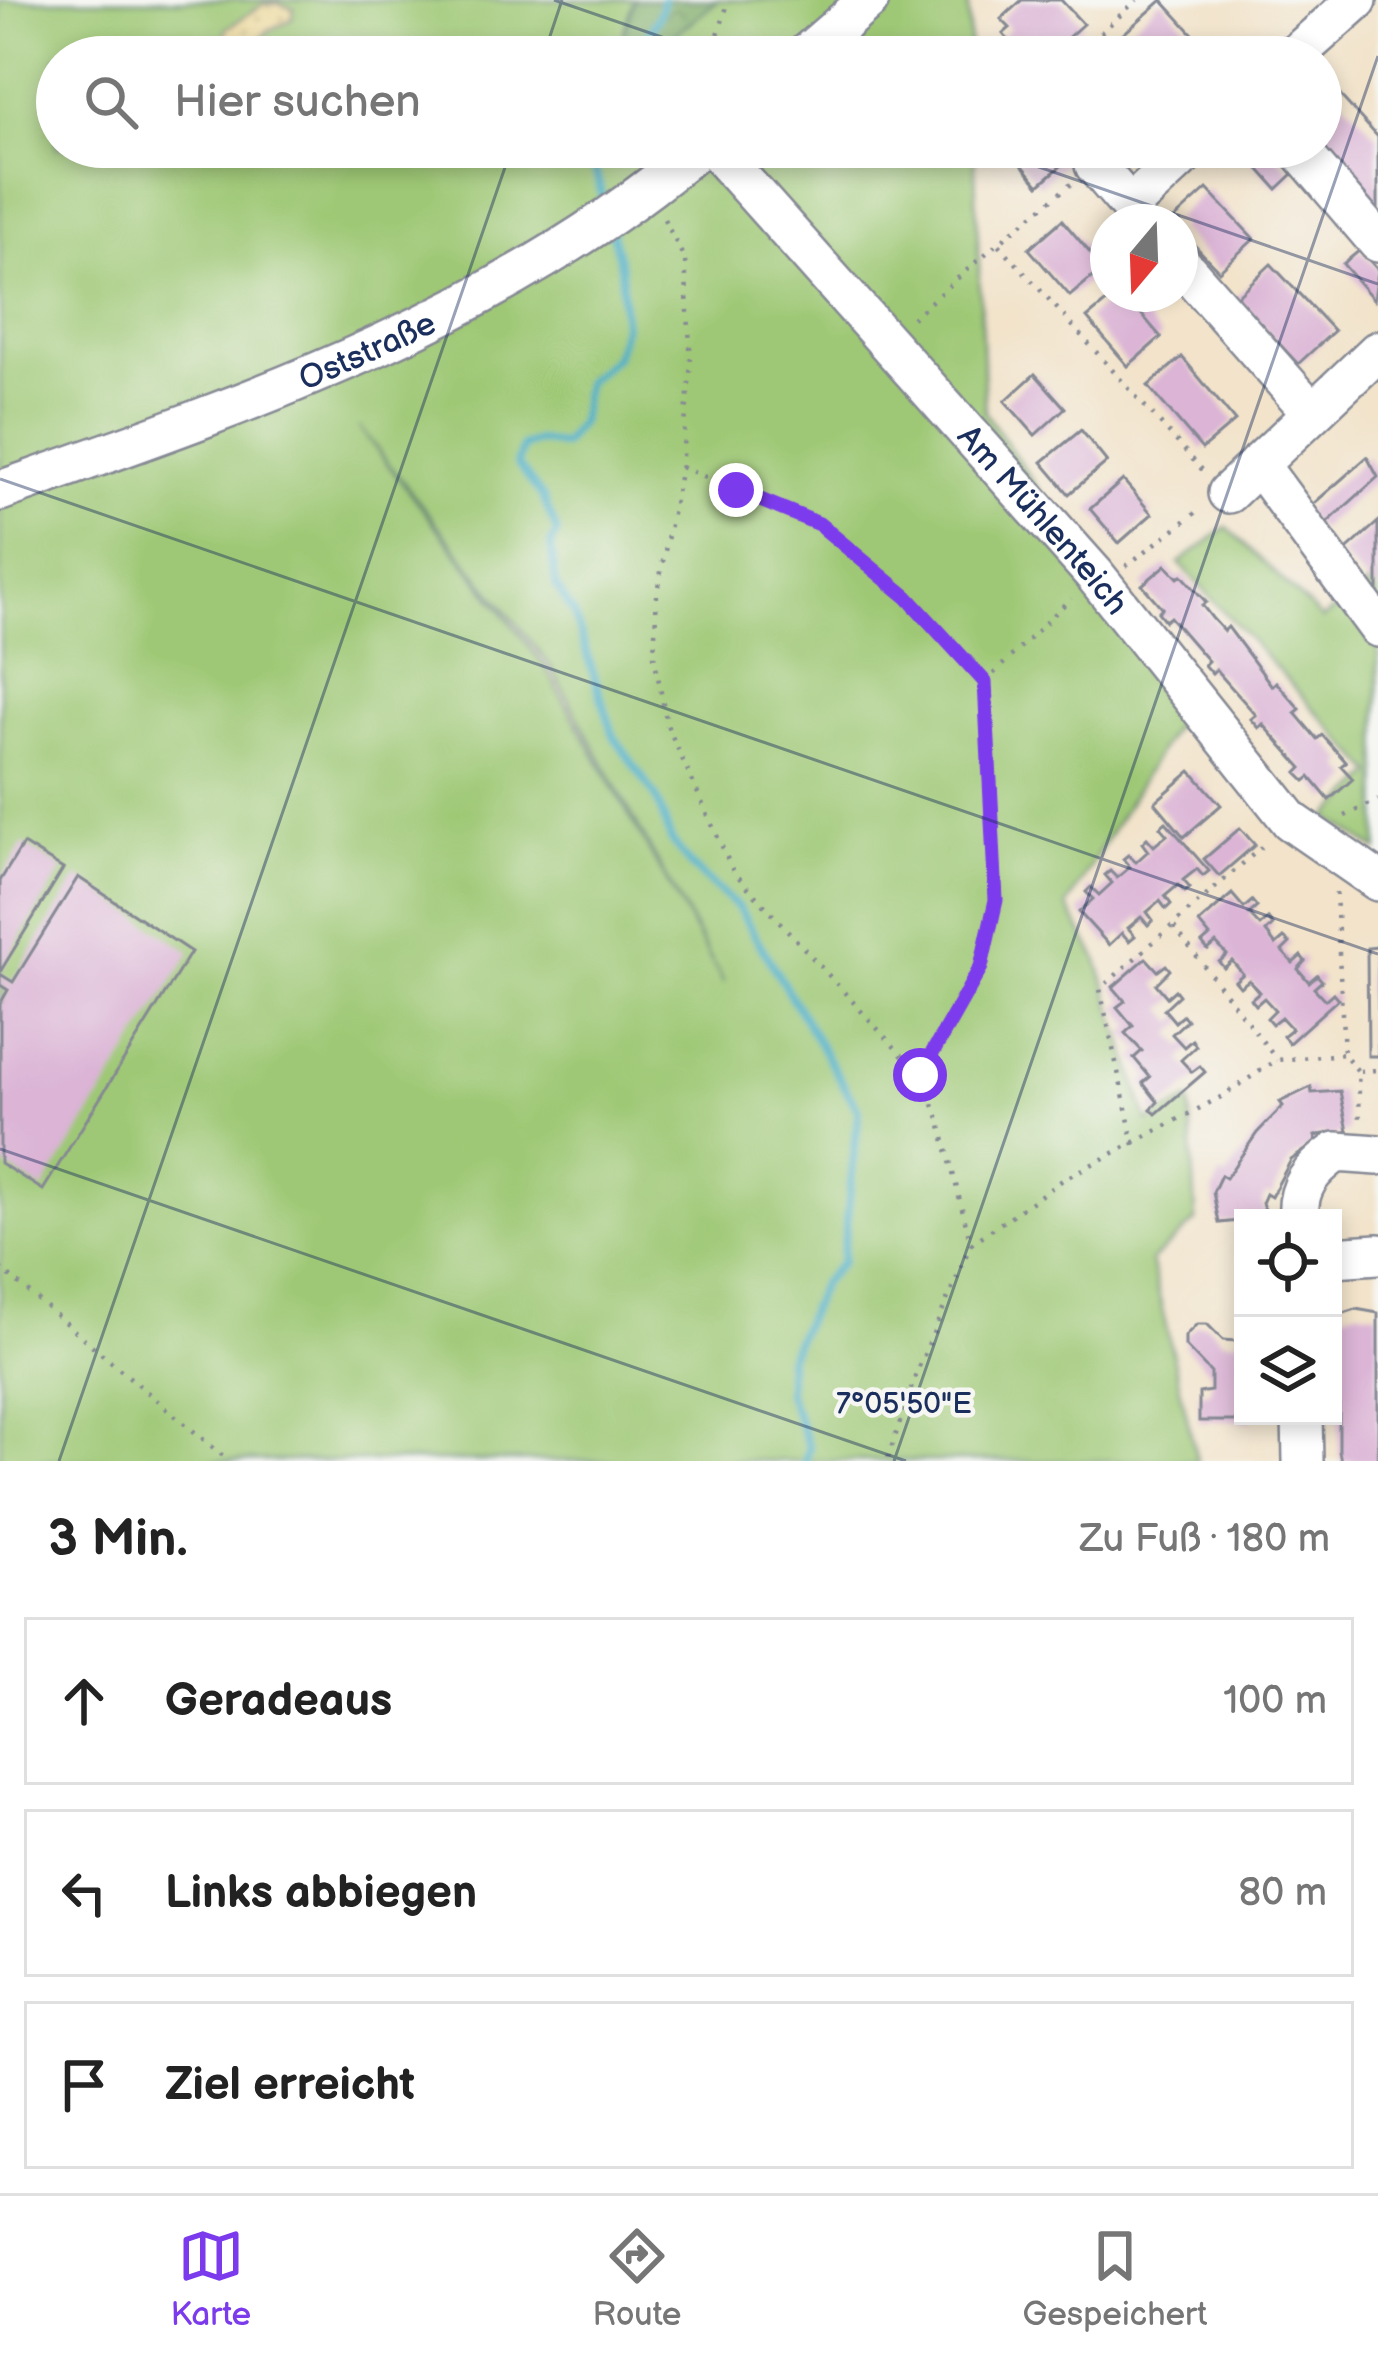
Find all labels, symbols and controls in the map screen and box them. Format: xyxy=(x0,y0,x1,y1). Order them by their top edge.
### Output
search box xyxy=(36,36,1342,168)
icon: search xyxy=(78,69,144,135)
text: Hier suchen xyxy=(174,75,421,130)
north arrow xyxy=(1090,204,1198,312)
street label: Oststraße xyxy=(293,303,443,400)
street label: Am Mühlenteich xyxy=(948,417,1136,623)
route end xyxy=(709,463,763,517)
route start xyxy=(893,1048,947,1102)
map controls xyxy=(1234,1209,1342,1425)
button: locate xyxy=(1234,1209,1342,1317)
button: layers xyxy=(1234,1317,1342,1425)
text: 7°05'50"E xyxy=(836,1386,972,1422)
text: 3 Min. xyxy=(48,1509,188,1570)
text: Zu Fuß · 180 m xyxy=(1079,1516,1330,1563)
icon: ahead xyxy=(51,1668,117,1734)
text: Geradeaus xyxy=(165,1674,392,1729)
text: 100 m xyxy=(1223,1678,1327,1725)
icon: left xyxy=(51,1860,117,1926)
text: Links abbiegen xyxy=(165,1866,477,1921)
text: 80 m xyxy=(1239,1870,1327,1917)
icon: arrive xyxy=(51,2052,117,2118)
text: Ziel erreicht xyxy=(165,2058,415,2113)
tab: Karte xyxy=(171,2223,251,2335)
tab: Route xyxy=(592,2223,681,2335)
tab: Gespeichert xyxy=(1023,2223,1207,2335)

